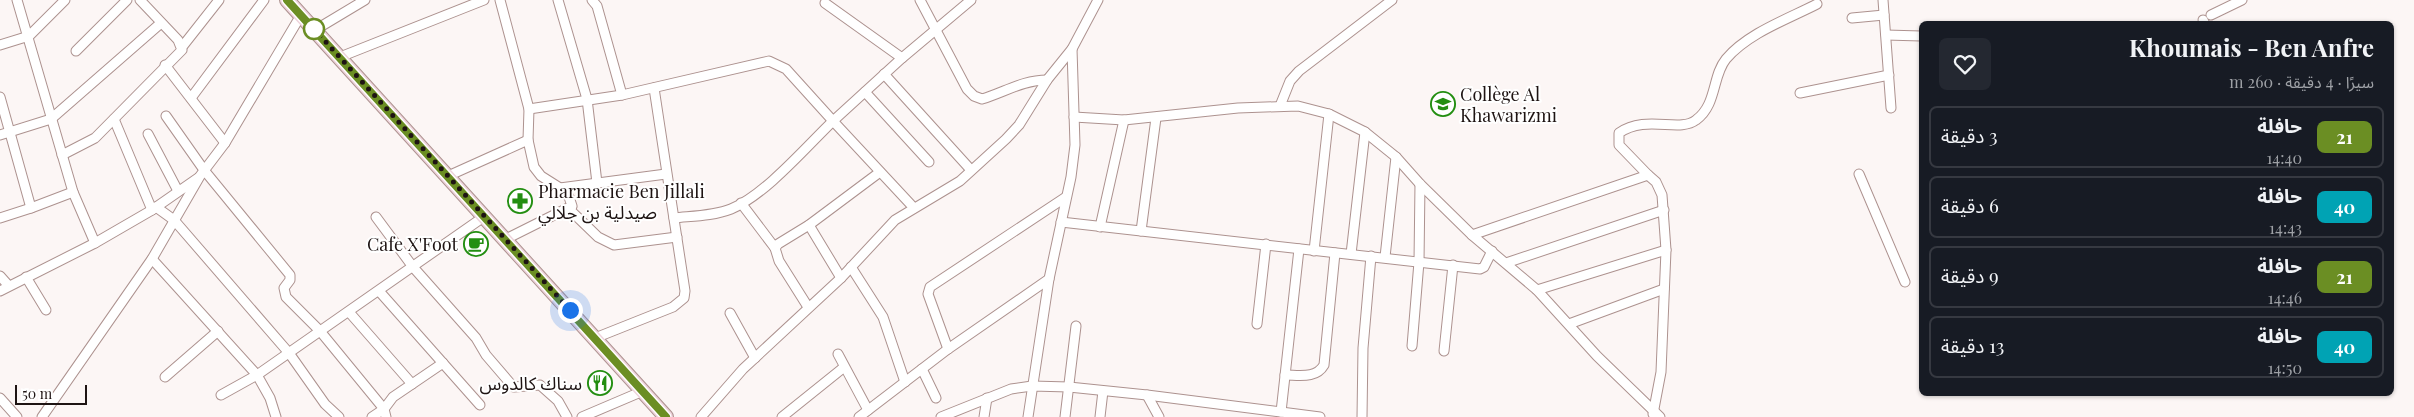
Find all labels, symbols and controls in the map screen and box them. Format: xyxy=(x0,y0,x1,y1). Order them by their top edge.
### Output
unlabelled marker xyxy=(303,18,325,40)
text: Khoumais - Ben Anfre xyxy=(2129,31,2374,63)
button: heart xyxy=(1939,38,1991,90)
text: سيرًا · 4 دقيقة · 260 m xyxy=(2229,71,2374,92)
place label: Collège Al Khawarizmi xyxy=(1460,82,1557,127)
school or university icon: Collège Al Khawarizmi xyxy=(1430,91,1456,117)
text: حافلة xyxy=(2257,112,2302,138)
text: 3 دقيقة xyxy=(1941,122,1998,148)
text: 21 xyxy=(2336,125,2353,149)
text: 14:40 xyxy=(2266,147,2302,168)
place label: Pharmacie Ben Jillali صيدلية بن جلالي xyxy=(538,179,705,226)
text: حافلة xyxy=(2257,182,2302,208)
pharmacy icon: Pharmacie Ben Jillali صيدلية بن جلالي xyxy=(507,188,533,214)
text: 6 دقيقة xyxy=(1941,192,1999,218)
text: 40 xyxy=(2334,195,2355,219)
text: 14:43 xyxy=(2269,217,2302,238)
cafe icon: Cafe X'Foot xyxy=(463,231,489,257)
place label: Cafe X'Foot xyxy=(367,232,459,256)
text: حافلة xyxy=(2257,252,2302,278)
text: 9 دقيقة xyxy=(1941,262,1999,288)
text: 21 xyxy=(2336,265,2353,289)
text: 14:46 xyxy=(2268,287,2302,308)
your location xyxy=(558,298,583,323)
text: حافلة xyxy=(2257,322,2302,348)
text: 13 دقيقة xyxy=(1941,332,2004,358)
text: 40 xyxy=(2334,335,2355,359)
text: 14:50 xyxy=(2268,357,2302,378)
restaurant icon: سناك كالدوس xyxy=(587,370,613,396)
place label: سناك كالدوس xyxy=(479,371,582,395)
scale bar xyxy=(15,382,88,405)
text: 50 m xyxy=(22,384,52,403)

